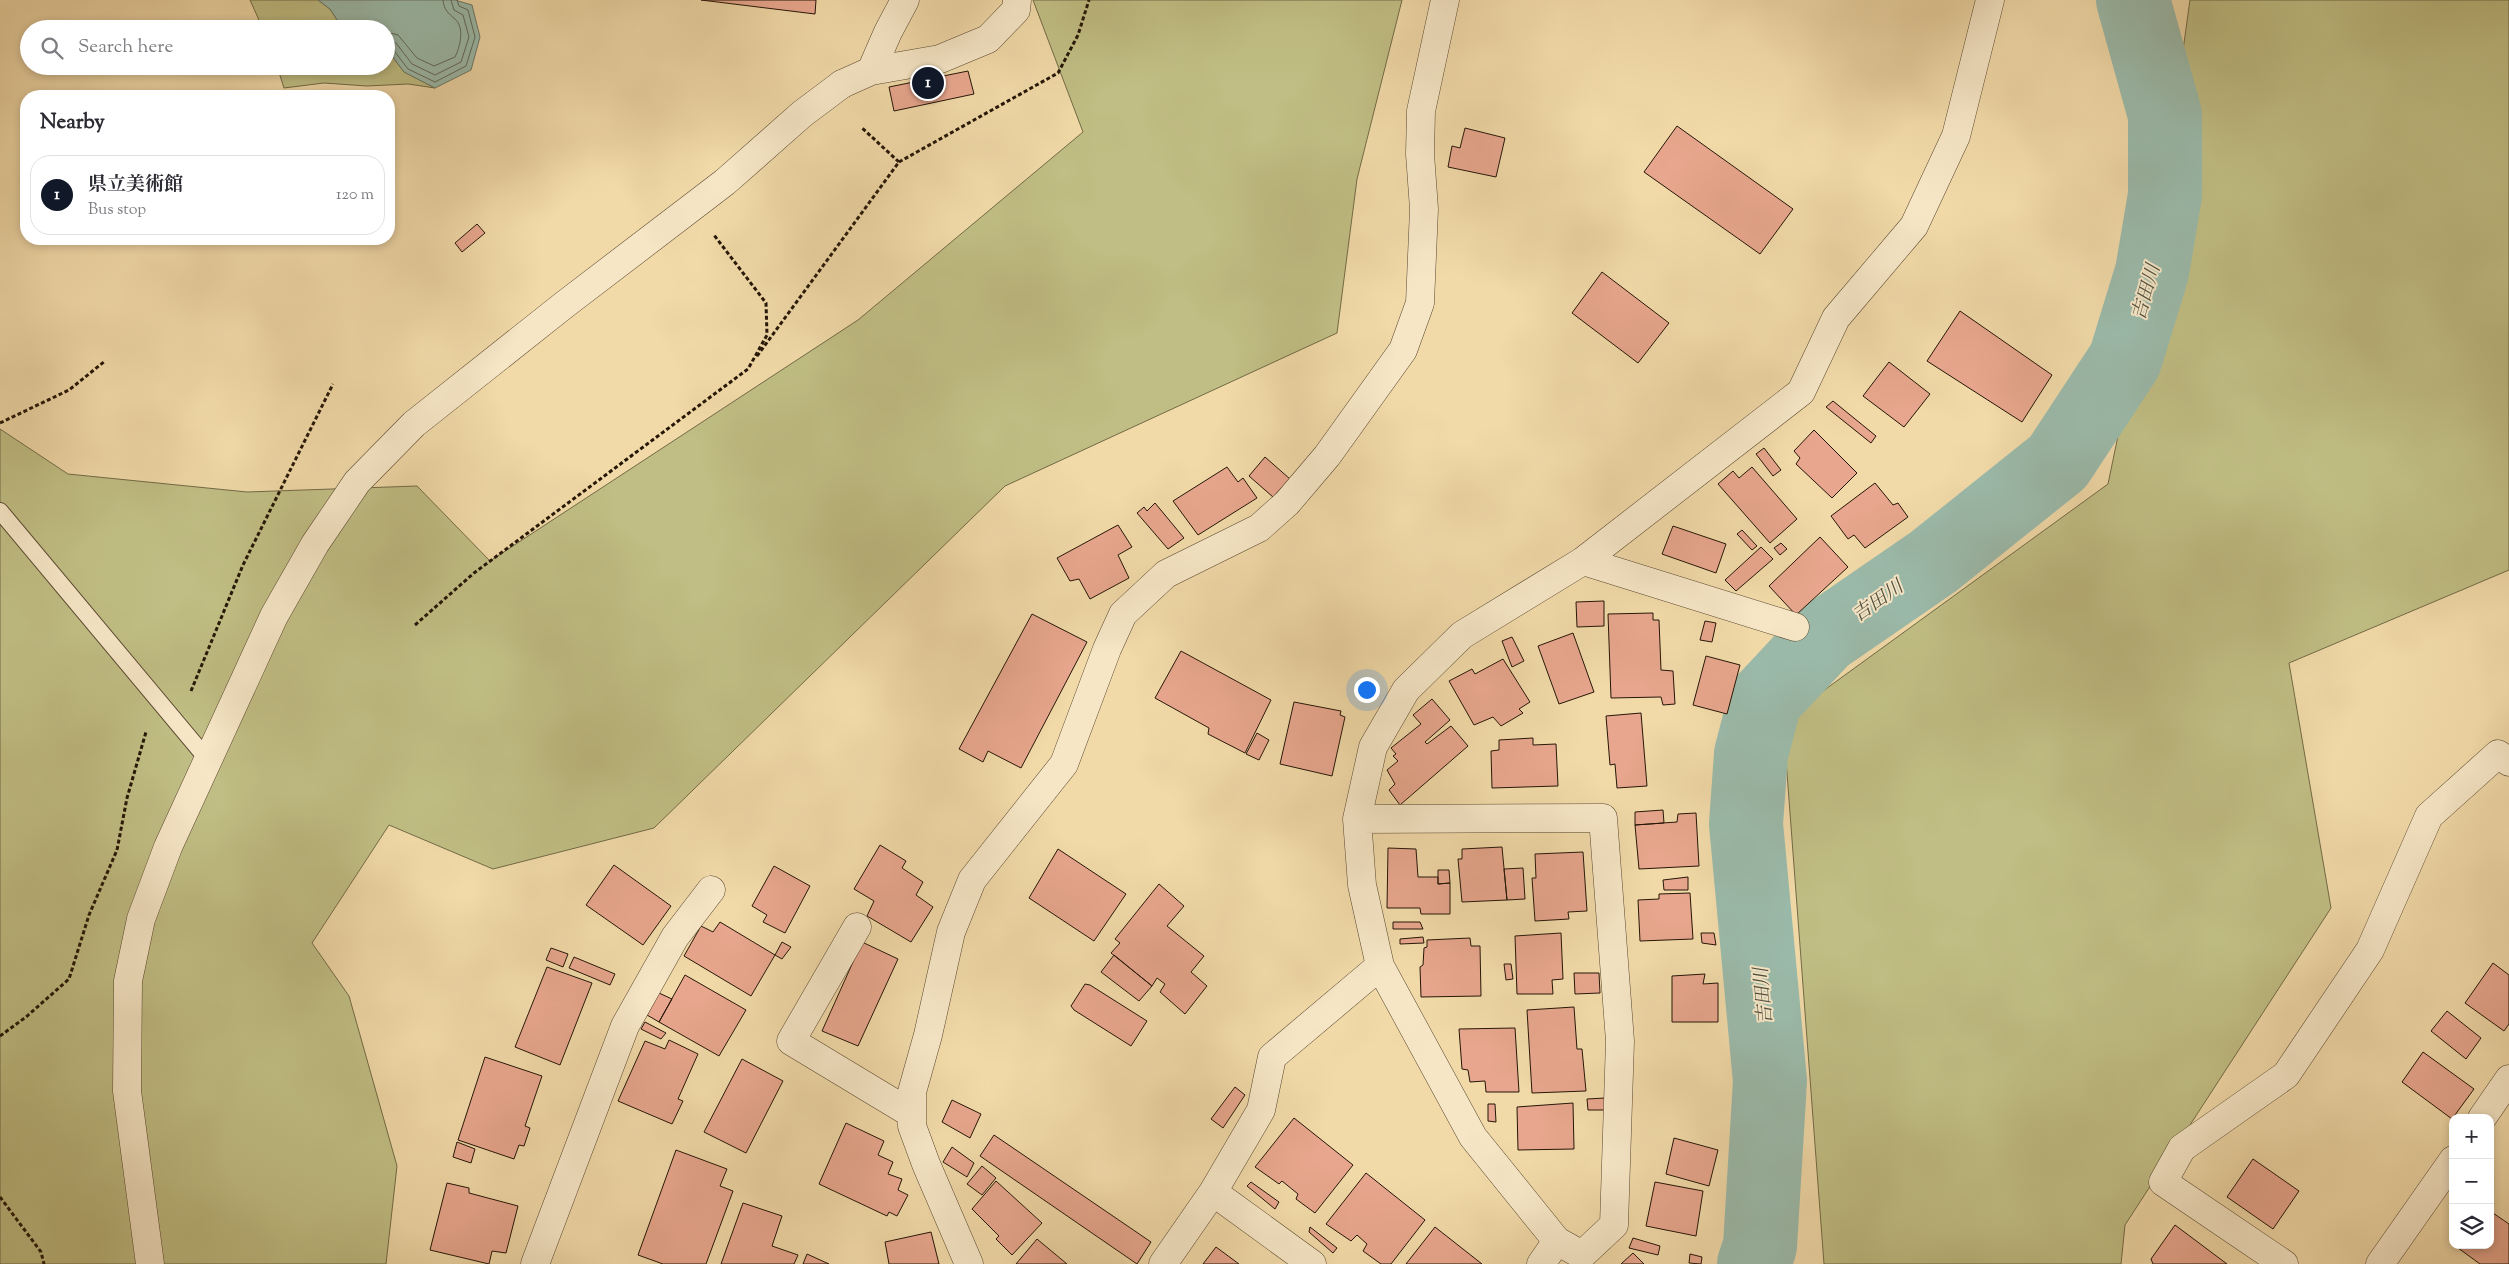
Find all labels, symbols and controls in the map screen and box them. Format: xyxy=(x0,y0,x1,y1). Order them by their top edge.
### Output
search box xyxy=(20,20,395,75)
icon: search xyxy=(38,34,66,62)
text: Search here xyxy=(78,34,173,61)
pin: 1 xyxy=(912,64,944,102)
text: Nearby xyxy=(40,108,105,138)
text: 県立美術館 xyxy=(88,172,183,199)
text: 1 xyxy=(54,184,60,207)
text: 120 m xyxy=(336,184,374,207)
text: Bus stop xyxy=(88,199,146,222)
water label: 吉田川 xyxy=(2127,260,2169,324)
water label: 吉田川 xyxy=(1847,573,1911,629)
your location xyxy=(1354,677,1380,703)
water label: 吉田川 xyxy=(1748,964,1780,1025)
map controls xyxy=(2449,1114,2494,1249)
button: + xyxy=(2449,1114,2494,1159)
button: − xyxy=(2449,1159,2494,1204)
button: layers xyxy=(2449,1204,2494,1249)

